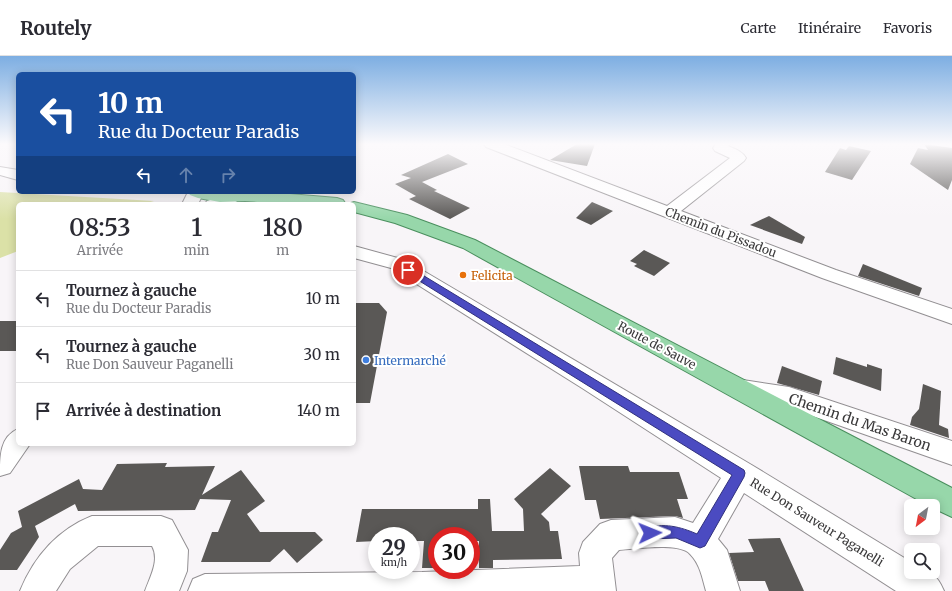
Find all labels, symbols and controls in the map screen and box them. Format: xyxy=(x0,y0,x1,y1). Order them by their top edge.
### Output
text: Routely xyxy=(20,16,92,40)
text: Carte xyxy=(741,19,776,37)
text: Itinéraire xyxy=(798,19,861,37)
text: Favoris xyxy=(883,19,932,37)
text: 10 m xyxy=(98,85,163,121)
icon: left xyxy=(32,88,84,140)
text: Rue du Docteur Paradis xyxy=(98,120,299,143)
icon: left xyxy=(133,164,155,186)
icon: ahead xyxy=(175,164,197,186)
icon: right xyxy=(217,164,239,186)
street label: Chemin du Pissadou xyxy=(663,204,779,260)
text: 08:53 xyxy=(69,212,131,243)
text: 1 xyxy=(191,212,202,243)
text: 180 xyxy=(263,212,303,243)
text: Arrivée xyxy=(77,242,123,259)
text: min xyxy=(184,242,209,259)
text: m xyxy=(276,242,289,259)
pin xyxy=(391,253,425,287)
icon: arrive xyxy=(397,259,419,281)
place label: Felicita xyxy=(471,268,513,283)
marker: Felicita xyxy=(458,270,468,280)
text: Tournez à gauche xyxy=(66,281,197,300)
icon: left xyxy=(32,288,54,310)
text: 10 m xyxy=(306,289,340,308)
text: Rue du Docteur Paradis xyxy=(66,300,211,317)
street label: Route de Sauve xyxy=(615,318,699,372)
text: Tournez à gauche xyxy=(66,337,197,356)
icon: left xyxy=(32,344,54,366)
text: 30 m xyxy=(303,345,340,364)
place label: Intermarché xyxy=(374,353,446,368)
marker: Intermarché xyxy=(361,355,371,365)
text: Rue Don Sauveur Paganelli xyxy=(66,356,234,373)
street label: Chemin du Mas Baron xyxy=(786,389,934,455)
icon: arrive xyxy=(32,400,54,422)
text: Arrivée à destination xyxy=(66,401,221,420)
text: 140 m xyxy=(297,401,340,420)
street label: Rue Don Sauveur Paganelli xyxy=(747,475,887,569)
north arrow xyxy=(904,499,940,535)
map controls xyxy=(904,499,940,579)
position arrow xyxy=(629,512,671,554)
speed limit sign: 30 xyxy=(428,527,480,579)
text: 29 xyxy=(382,535,406,560)
button: search xyxy=(904,543,940,579)
text: km/h xyxy=(381,556,407,569)

